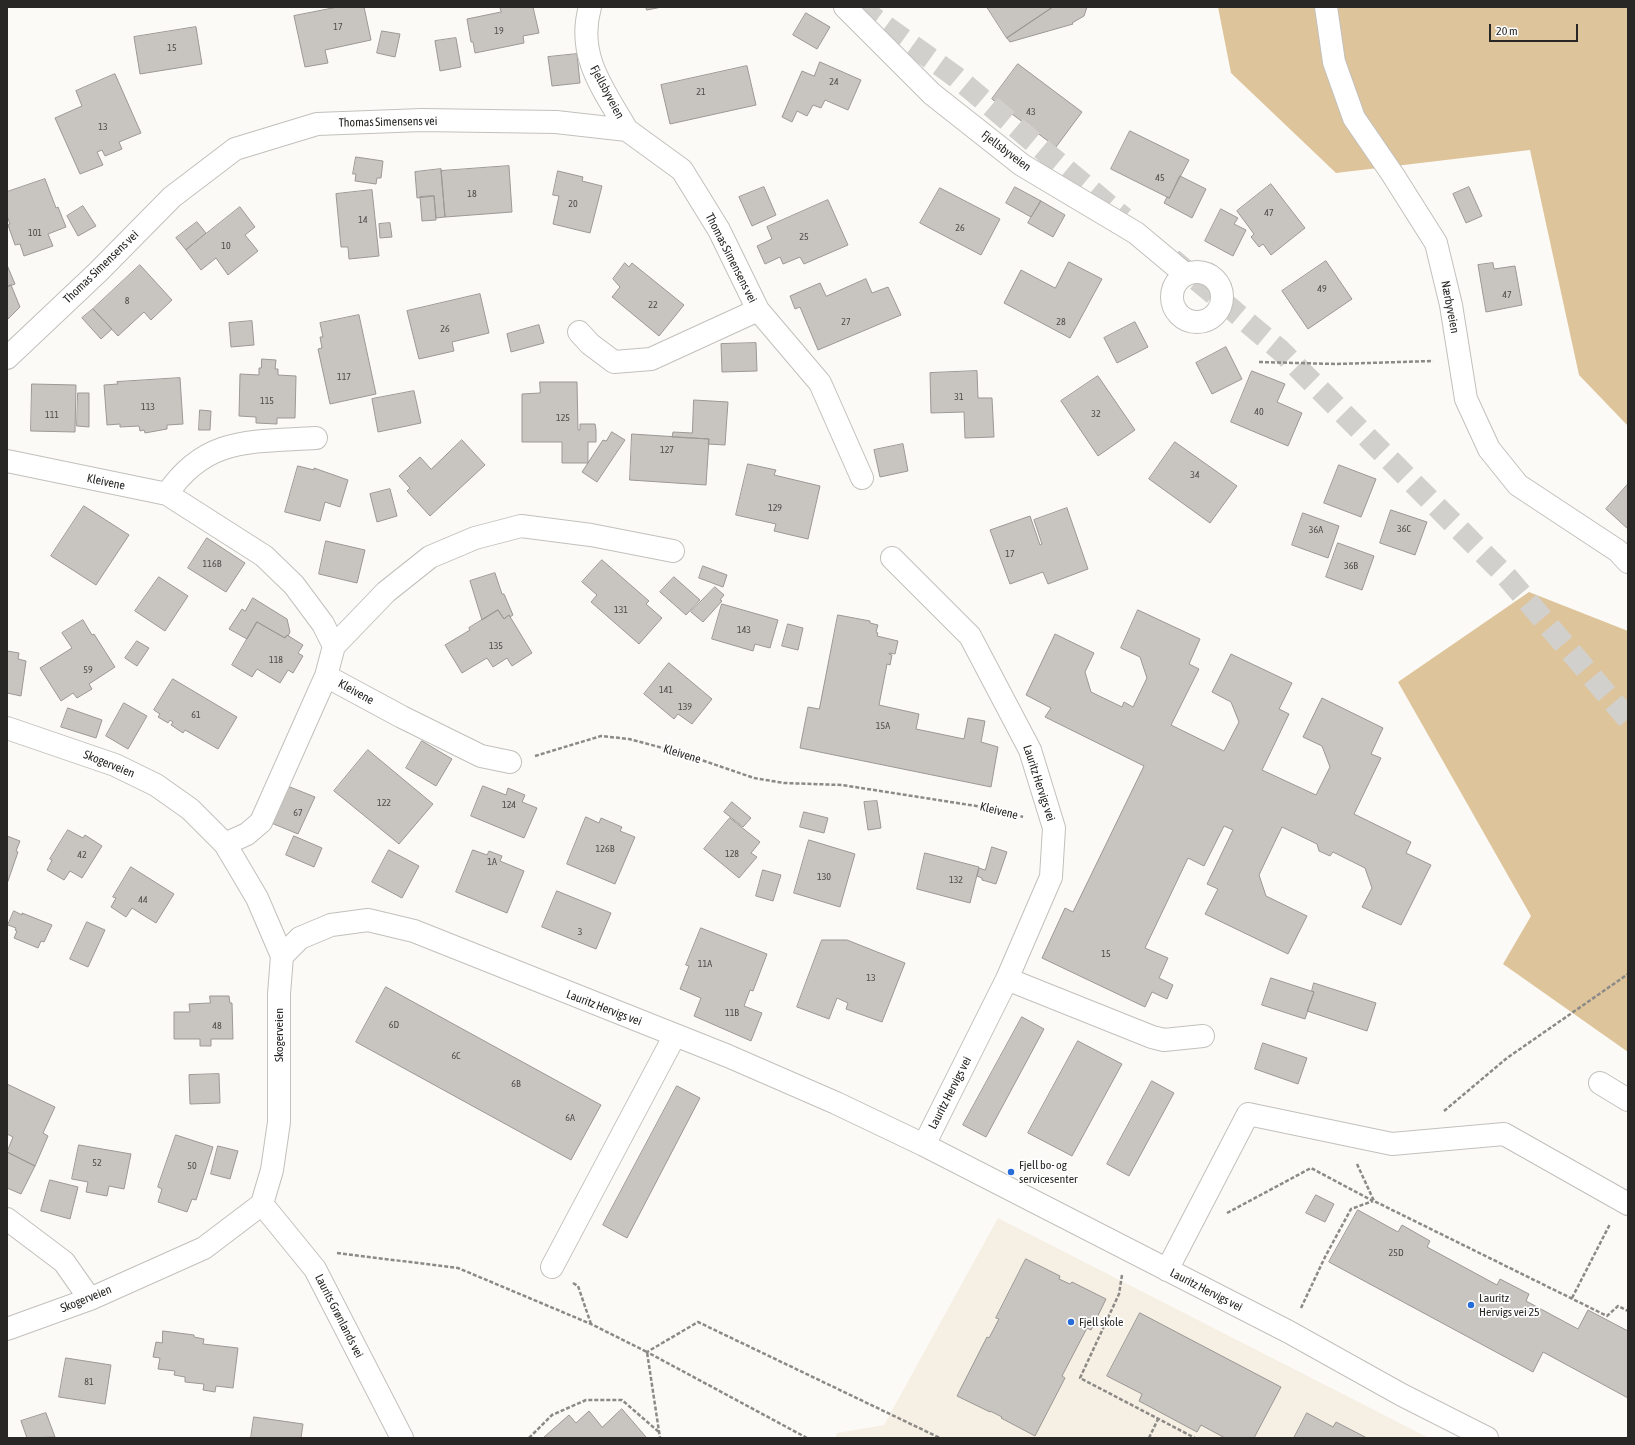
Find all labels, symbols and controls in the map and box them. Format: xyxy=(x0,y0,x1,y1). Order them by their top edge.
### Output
scale bar xyxy=(1491,16,1580,42)
house number: 17 xyxy=(333,21,343,33)
text: 20 m xyxy=(1496,24,1518,38)
house number: 19 xyxy=(494,25,504,37)
house number: 15 xyxy=(167,42,177,54)
street label: Fjellsbyveien xyxy=(587,63,627,121)
house number: 24 xyxy=(829,76,839,88)
house number: 21 xyxy=(696,86,706,98)
house number: 43 xyxy=(1026,106,1036,118)
street label: Thomas Simensens vei xyxy=(339,114,437,130)
house number: 13 xyxy=(98,121,108,133)
street label: Fjellsbyveien xyxy=(978,128,1034,174)
house number: 45 xyxy=(1155,172,1165,184)
house number: 18 xyxy=(467,188,477,200)
house number: 20 xyxy=(568,198,578,210)
house number: 47 xyxy=(1264,207,1274,219)
street label: Thomas Simensens vei xyxy=(702,211,760,305)
house number: 14 xyxy=(358,214,368,226)
house number: 26 xyxy=(955,222,965,234)
house number: 101 xyxy=(28,227,42,239)
street label: Thomas Simensens vei xyxy=(60,228,142,306)
house number: 25 xyxy=(799,231,809,243)
house number: 10 xyxy=(221,240,231,252)
street label: Nærbyveien xyxy=(1438,279,1462,335)
house number: 49 xyxy=(1317,283,1327,295)
house number: 47 xyxy=(1502,289,1512,301)
house number: 8 xyxy=(125,295,129,307)
house number: 22 xyxy=(648,299,658,311)
house number: 27 xyxy=(841,316,851,328)
house number: 28 xyxy=(1056,316,1066,328)
house number: 26 xyxy=(440,323,450,335)
house number: 117 xyxy=(337,371,351,383)
house number: 31 xyxy=(954,391,964,403)
house number: 115 xyxy=(260,395,274,407)
house number: 113 xyxy=(141,401,155,413)
house number: 40 xyxy=(1254,406,1264,418)
house number: 32 xyxy=(1091,408,1101,420)
house number: 111 xyxy=(45,409,59,421)
house number: 125 xyxy=(556,412,570,424)
house number: 127 xyxy=(660,444,674,456)
house number: 34 xyxy=(1190,469,1200,481)
street label: Kleivene xyxy=(86,471,126,493)
house number: 129 xyxy=(768,502,782,514)
house number: 36C xyxy=(1397,523,1411,535)
house number: 36A xyxy=(1309,524,1323,536)
house number: 17 xyxy=(1005,548,1015,560)
house number: 116B xyxy=(203,558,221,570)
house number: 36B xyxy=(1344,560,1358,572)
house number: 131 xyxy=(614,604,628,616)
house number: 143 xyxy=(737,624,751,636)
house number: 135 xyxy=(489,640,503,652)
house number: 118 xyxy=(269,654,283,666)
house number: 59 xyxy=(83,664,93,676)
street label: Kleivene xyxy=(336,676,376,708)
house number: 141 xyxy=(659,684,673,696)
house number: 139 xyxy=(678,701,692,713)
house number: 61 xyxy=(191,709,201,721)
house number: 15A xyxy=(876,720,890,732)
street label: Kleivene xyxy=(661,741,703,767)
street label: Lauritz Hervigs vei xyxy=(1020,743,1058,823)
street label: Skogerveien xyxy=(81,747,137,781)
house number: 122 xyxy=(377,797,391,809)
house number: 124 xyxy=(502,799,516,811)
street label: Kleivene xyxy=(978,799,1020,823)
house number: 67 xyxy=(293,807,303,819)
house number: 126B xyxy=(596,843,614,855)
house number: 128 xyxy=(725,848,739,860)
house number: 42 xyxy=(77,849,87,861)
house number: 1A xyxy=(487,856,497,868)
house number: 130 xyxy=(817,871,831,883)
house number: 132 xyxy=(949,874,963,886)
house number: 44 xyxy=(138,894,148,906)
house number: 3 xyxy=(578,926,582,938)
house number: 15 xyxy=(1101,948,1111,960)
house number: 11A xyxy=(698,958,712,970)
house number: 13 xyxy=(866,972,876,984)
street label: Lauritz Hervigs vei xyxy=(564,987,644,1029)
house number: 11B xyxy=(725,1007,739,1019)
street label: Skogerveien xyxy=(272,1008,286,1062)
house number: 6D xyxy=(389,1019,399,1031)
house number: 48 xyxy=(212,1020,222,1032)
house number: 6C xyxy=(451,1050,461,1062)
street label: Lauritz Hervigs vei xyxy=(926,1054,974,1132)
house number: 6B xyxy=(511,1078,521,1090)
house number: 6A xyxy=(565,1112,575,1124)
house number: 52 xyxy=(92,1157,102,1169)
place label: Fjell bo- og servicesenter xyxy=(1019,1158,1078,1186)
house number: 50 xyxy=(187,1160,197,1172)
marker: Fjell bo- og servicesenter xyxy=(1006,1167,1016,1177)
house number: 25D xyxy=(1389,1247,1403,1259)
street label: Lauritz Hervigs vei xyxy=(1167,1266,1245,1314)
street label: Laurits Grønlands vei xyxy=(312,1272,366,1360)
street label: Skogerveien xyxy=(58,1282,114,1316)
place label: Lauritz Hervigs vei 25 xyxy=(1479,1291,1540,1319)
marker: Lauritz Hervigs vei 25 xyxy=(1466,1300,1476,1310)
place label: Fjell skole xyxy=(1079,1315,1123,1329)
marker: Fjell skole xyxy=(1066,1317,1076,1327)
house number: 81 xyxy=(84,1376,94,1388)

